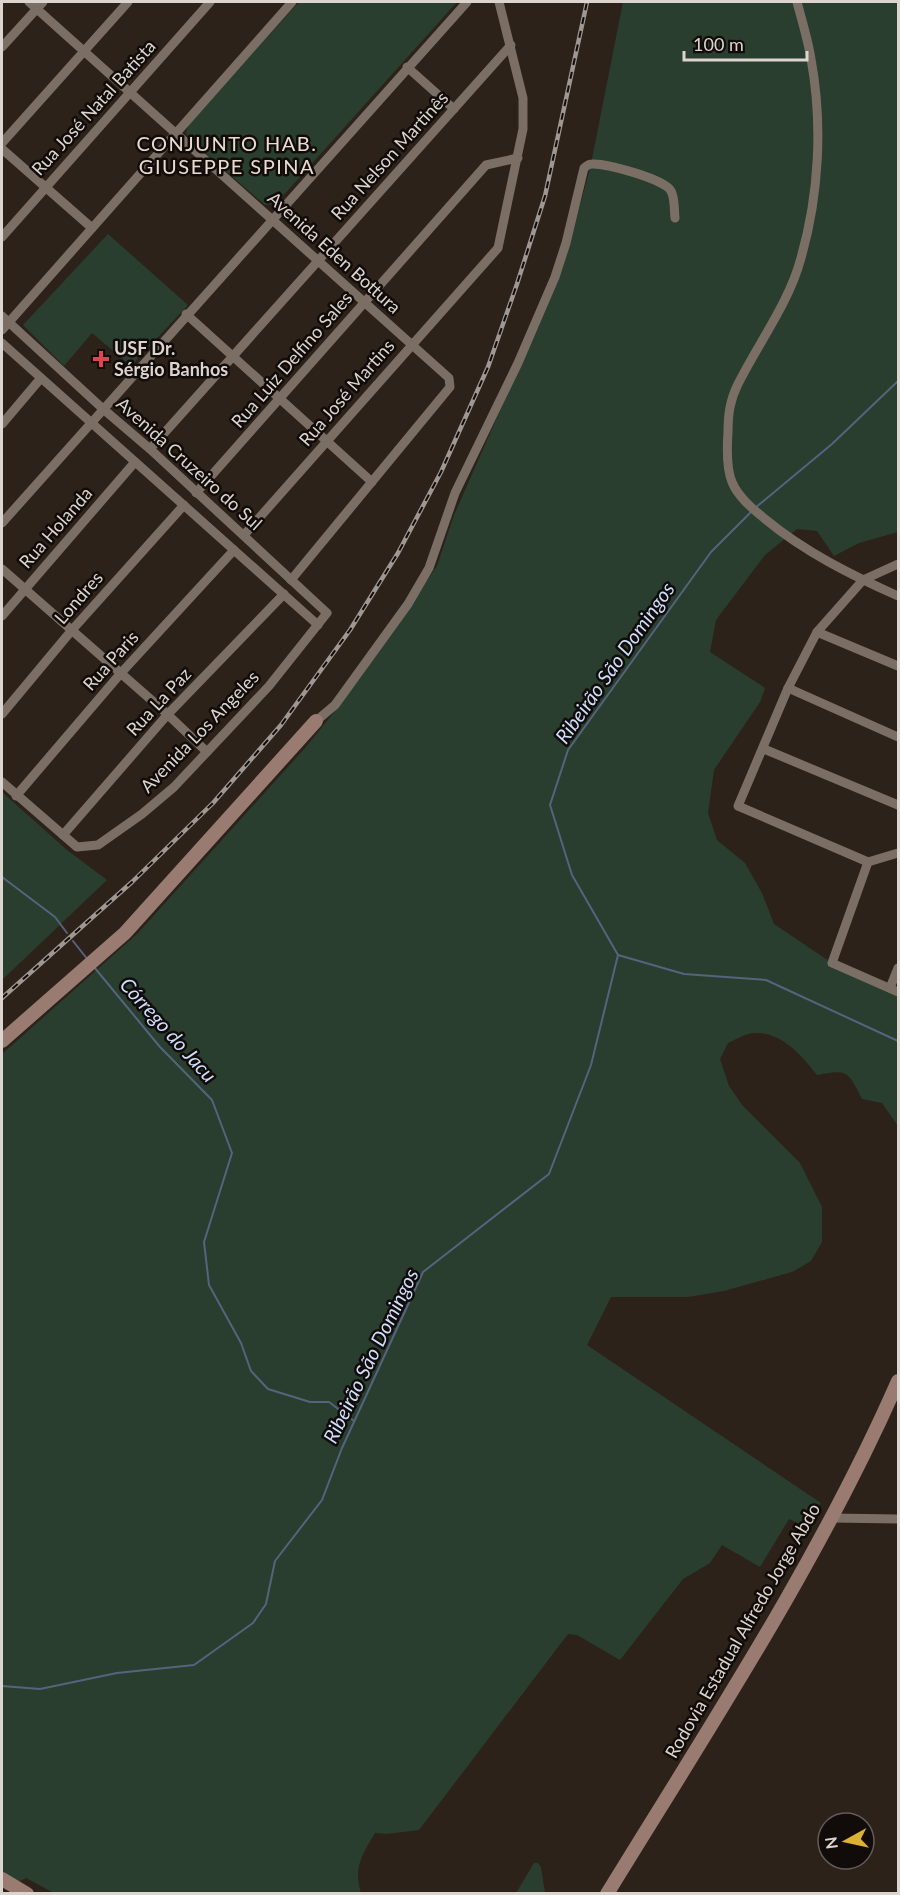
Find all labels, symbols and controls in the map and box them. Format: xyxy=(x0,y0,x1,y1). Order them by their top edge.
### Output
scale bar xyxy=(684,24,807,62)
text: 100 m xyxy=(693,33,744,55)
street label: Rua José Natal Batista xyxy=(27,35,160,180)
street label: Rua Nelson Martinês xyxy=(326,87,453,224)
district label: CONJUNTO HAB. GIUSEPPE SPINA xyxy=(136,131,318,178)
street label: Avenida Eden Bottura xyxy=(264,187,406,318)
street label: Rua Luiz Delfino Sales xyxy=(226,287,356,432)
street label: Rua José Martins xyxy=(294,334,399,450)
place label: USF Dr. Sérgio Banhos xyxy=(114,337,228,380)
marker: USF Dr. Sérgio Banhos xyxy=(92,350,110,368)
street label: Avenida Cruzeiro do Sul xyxy=(112,392,267,534)
street label: Rua Holanda xyxy=(14,482,96,572)
street label: Londres xyxy=(49,566,107,628)
water label: Ribeirão São Domingos xyxy=(550,577,679,748)
street label: Rua Paris xyxy=(78,626,143,695)
street label: Rua La Paz xyxy=(121,663,195,740)
street label: Avenida Los Angeles xyxy=(135,666,263,797)
water label: Córrego do Jacu xyxy=(115,972,222,1087)
water label: Ribeirão São Domingos xyxy=(317,1264,423,1447)
street label: Rodovia Estadual Alfredo Jorge Abdo xyxy=(660,1499,824,1762)
north arrow xyxy=(816,1811,876,1871)
text: N xyxy=(820,1836,841,1851)

